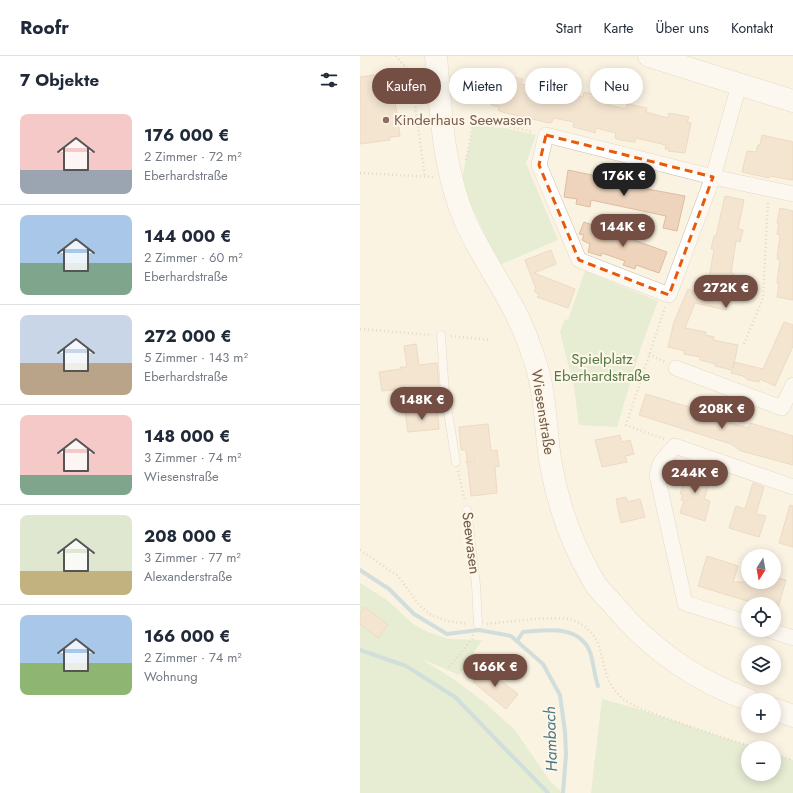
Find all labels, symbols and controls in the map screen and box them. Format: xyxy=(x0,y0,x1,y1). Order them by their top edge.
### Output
text: Roofr xyxy=(20,14,69,41)
text: Start xyxy=(556,18,582,38)
text: Karte xyxy=(604,18,634,38)
text: Über uns xyxy=(656,18,709,38)
text: Kontakt xyxy=(731,18,773,38)
text: 7 Objekte xyxy=(20,68,99,92)
chip: Kaufen xyxy=(372,68,441,104)
chip: Mieten xyxy=(449,68,517,104)
chip: Filter xyxy=(525,68,582,104)
chip: Neu xyxy=(590,68,643,104)
icon: filters xyxy=(318,69,340,91)
place label: Kinderhaus Seewasen xyxy=(394,109,532,131)
marker: Kinderhaus Seewasen xyxy=(381,115,391,125)
text: 176 000 € xyxy=(144,123,229,147)
icon: home xyxy=(52,130,100,178)
text: 2 Zimmer · 72 m² xyxy=(144,147,242,166)
pin: 176K € xyxy=(591,163,657,197)
text: Eberhardstraße xyxy=(144,166,228,185)
text: 176K € xyxy=(602,166,646,185)
pin: 144K € xyxy=(590,214,656,248)
text: 144K € xyxy=(600,217,646,236)
text: 144 000 € xyxy=(144,224,231,248)
icon: home xyxy=(52,231,100,279)
text: 2 Zimmer · 60 m² xyxy=(144,248,243,267)
text: Eberhardstraße xyxy=(144,267,228,286)
pin: 272K € xyxy=(693,275,759,309)
text: 272K € xyxy=(703,278,749,297)
text: 272 000 € xyxy=(144,324,232,348)
icon: home xyxy=(52,331,100,379)
text: 5 Zimmer · 143 m² xyxy=(144,348,248,367)
park label: Spielplatz Eberhardstraße xyxy=(554,348,651,387)
text: Eberhardstraße xyxy=(144,367,228,386)
street label: Wiesenstraße xyxy=(525,368,561,457)
pin: 148K € xyxy=(389,387,455,421)
text: 148K € xyxy=(399,390,445,409)
pin: 208K € xyxy=(689,396,755,430)
text: 208K € xyxy=(699,399,745,418)
text: 148 000 € xyxy=(144,424,230,448)
icon: home xyxy=(52,431,100,479)
text: 3 Zimmer · 74 m² xyxy=(144,448,242,467)
pin: 244K € xyxy=(662,460,728,494)
text: 244K € xyxy=(671,463,719,482)
text: Wiesenstraße xyxy=(144,467,219,486)
street label: Seewasen xyxy=(456,511,486,575)
text: 208 000 € xyxy=(144,524,232,548)
icon: home xyxy=(52,531,100,579)
text: 3 Zimmer · 77 m² xyxy=(144,548,241,567)
north arrow xyxy=(741,549,781,589)
map controls xyxy=(741,549,781,781)
text: Alexanderstraße xyxy=(144,567,232,586)
button: locate xyxy=(741,597,781,637)
text: 166 000 € xyxy=(144,624,231,648)
icon: home xyxy=(52,631,100,679)
button: layers xyxy=(741,645,781,685)
text: 2 Zimmer · 74 m² xyxy=(144,648,242,667)
pin: 166K € xyxy=(462,654,528,688)
text: 166K € xyxy=(472,657,518,676)
text: Wohnung xyxy=(144,667,198,686)
button: + xyxy=(741,693,781,733)
water label: Hambach xyxy=(538,706,563,772)
button: − xyxy=(741,741,781,781)

